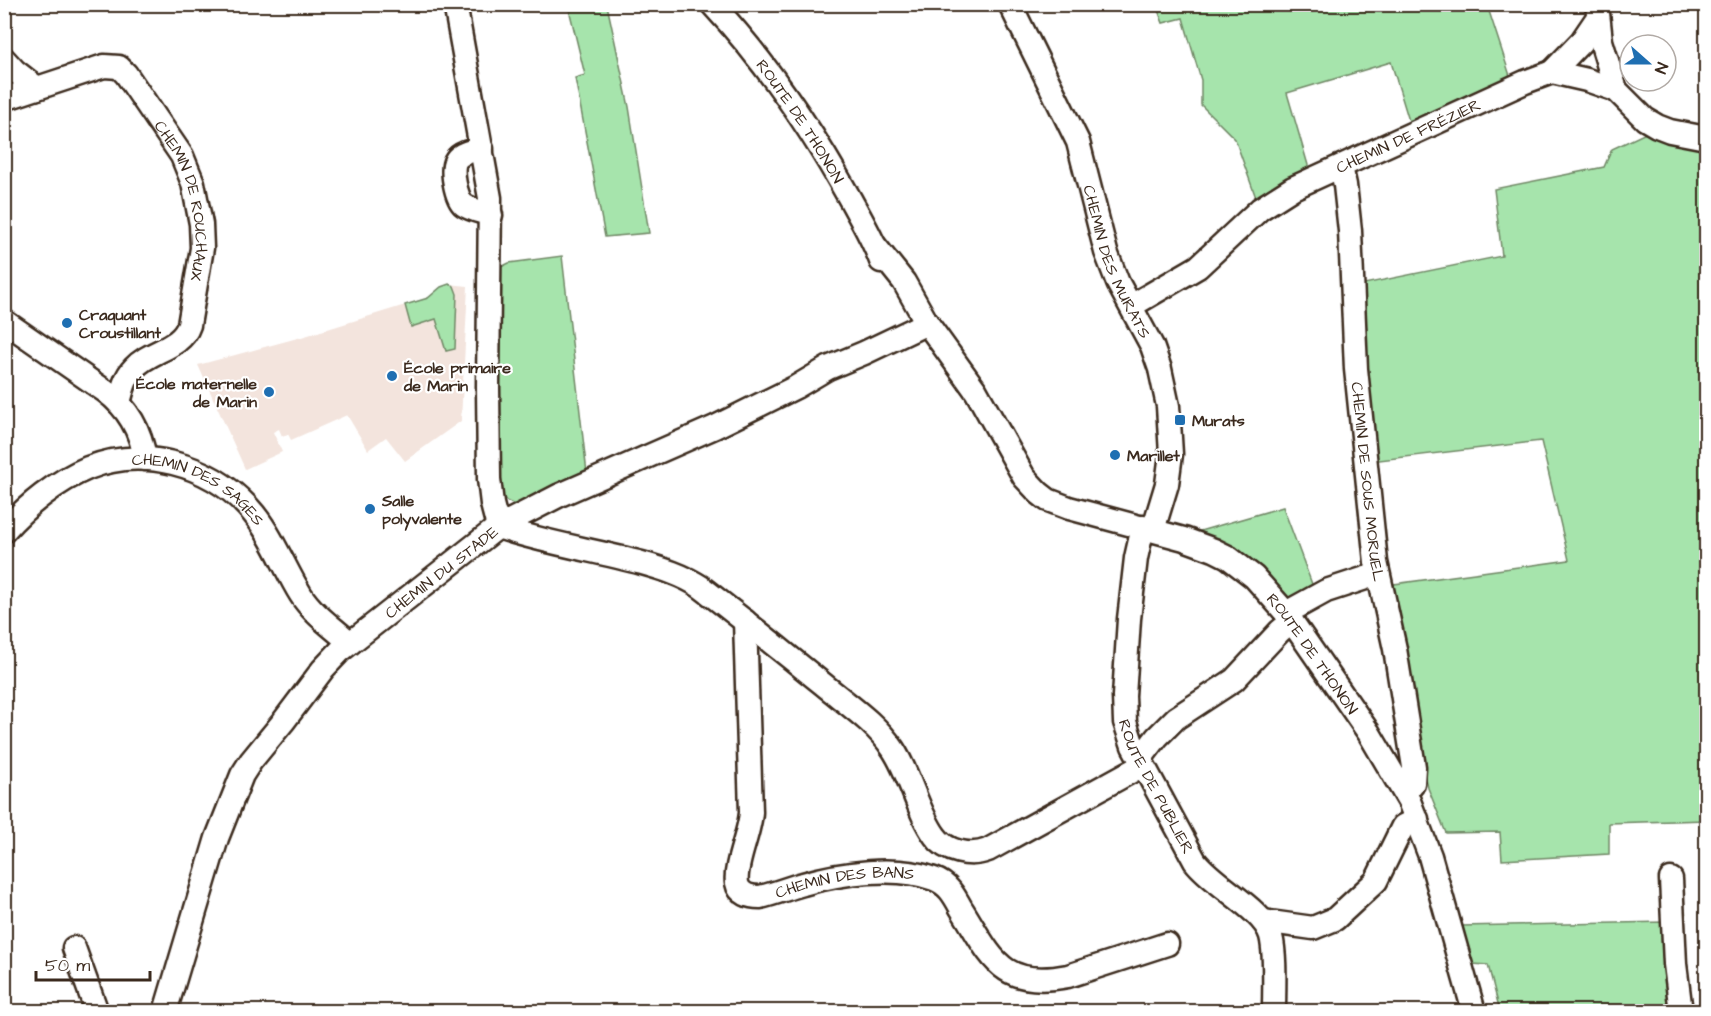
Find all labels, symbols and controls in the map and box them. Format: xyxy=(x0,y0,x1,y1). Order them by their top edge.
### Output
north arrow xyxy=(1618,33,1678,93)
street label: ROUTE DE THONON xyxy=(751,55,849,187)
text: N xyxy=(1649,59,1673,77)
street label: CHEMIN DE FRÉZIER xyxy=(1333,94,1484,179)
street label: CHEMIN DE ROUCHAUX xyxy=(149,116,212,283)
street label: CHEMIN DES MURATS xyxy=(1077,183,1156,342)
place label: Craquant Croustillant xyxy=(79,304,161,344)
marker: Craquant Croustillant xyxy=(60,316,74,330)
place label: École primaire de Marin xyxy=(403,357,511,397)
marker: École primaire de Marin xyxy=(385,369,399,383)
place label: École maternelle de Marin xyxy=(136,373,257,413)
street label: CHEMIN DE SOUS MORUEL xyxy=(1345,381,1390,583)
marker: École maternelle de Marin xyxy=(262,385,276,399)
place label: Murats xyxy=(1192,410,1245,432)
marker: Murats xyxy=(1173,413,1187,427)
place label: Marillet xyxy=(1127,445,1180,467)
marker: Marillet xyxy=(1108,448,1122,462)
street label: CHEMIN DES SAGES xyxy=(132,449,269,530)
place label: Salle polyvalente xyxy=(381,490,462,531)
marker: Salle polyvalente xyxy=(363,502,377,516)
street label: CHEMIN DU STADE xyxy=(380,521,503,624)
street label: ROUTE DE THONON xyxy=(1261,589,1363,719)
street label: ROUTE DE PUBLIER xyxy=(1113,717,1199,858)
street label: CHEMIN DES BANS xyxy=(773,861,916,904)
scale bar xyxy=(36,944,150,982)
text: 50 m xyxy=(45,953,90,978)

